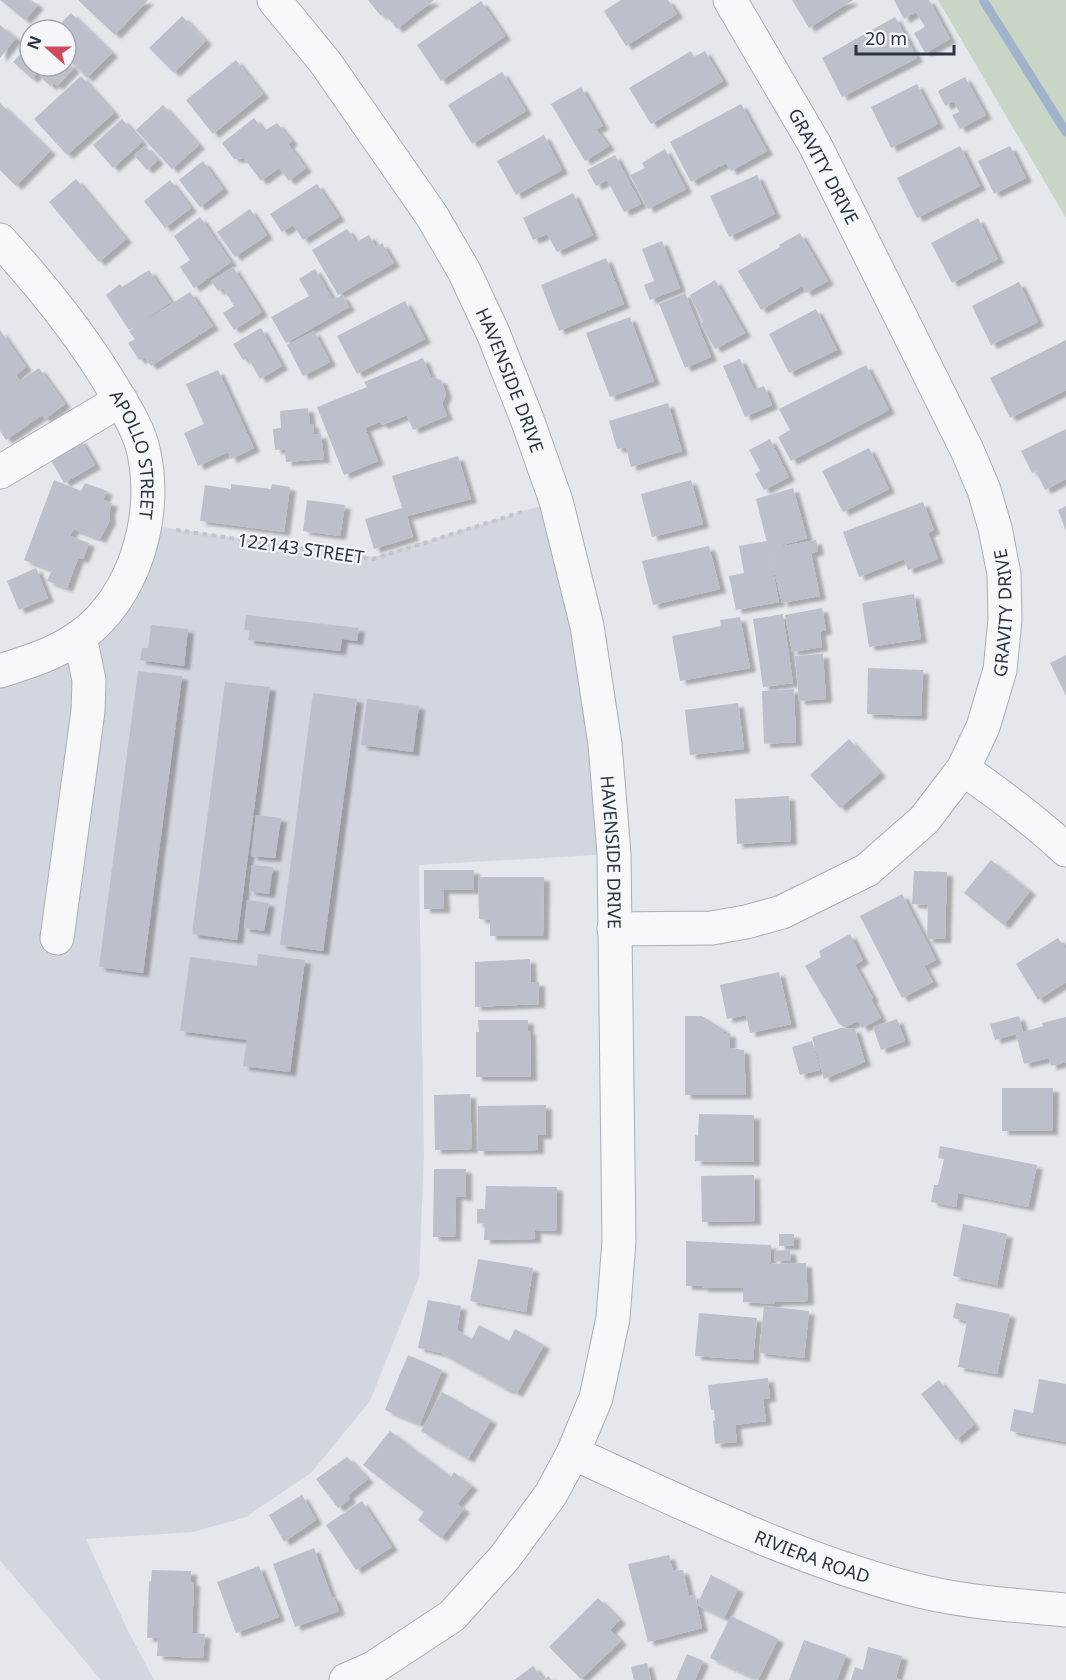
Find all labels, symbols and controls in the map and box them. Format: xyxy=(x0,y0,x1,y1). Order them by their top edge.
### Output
north arrow xyxy=(18,18,78,78)
scale bar xyxy=(856,18,954,56)
text: 20 m xyxy=(865,26,907,50)
text: N xyxy=(21,33,47,53)
street label: GRAVITY DRIVE xyxy=(783,104,865,228)
street label: HAVENSIDE DRIVE xyxy=(471,304,550,456)
street label: APOLLO STREET xyxy=(105,385,160,521)
street label: 122143 STREET xyxy=(236,527,366,569)
street label: GRAVITY DRIVE xyxy=(987,547,1017,680)
street label: HAVENSIDE DRIVE xyxy=(596,775,627,929)
street label: RIVIERA ROAD xyxy=(751,1524,873,1588)

